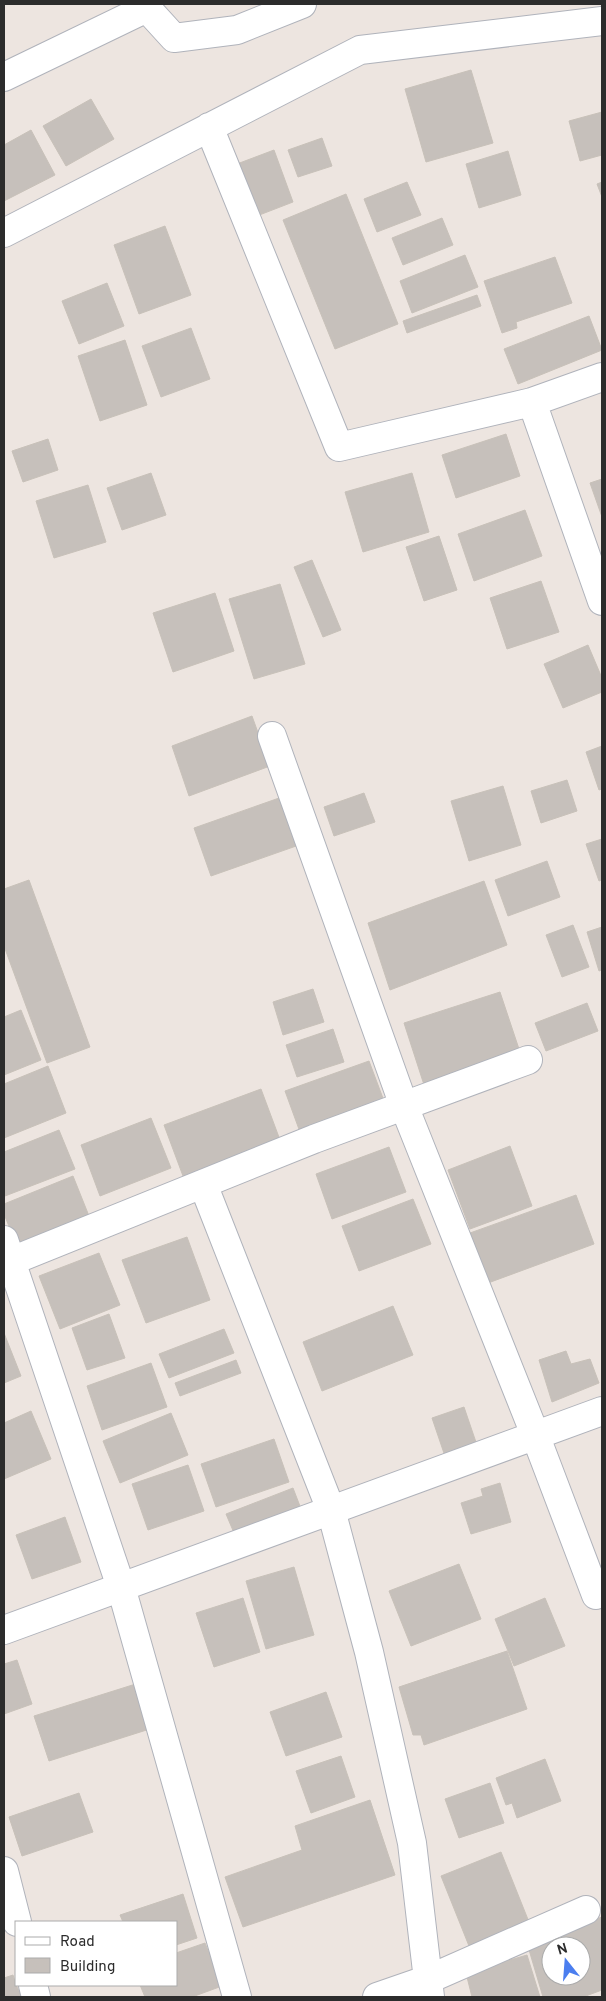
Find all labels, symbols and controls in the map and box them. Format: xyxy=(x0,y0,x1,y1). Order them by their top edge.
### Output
legend xyxy=(15,1921,178,1986)
text: Road xyxy=(60,1933,95,1952)
north arrow xyxy=(541,1936,591,1986)
text: N xyxy=(555,1940,570,1960)
text: Building xyxy=(60,1958,115,1977)

